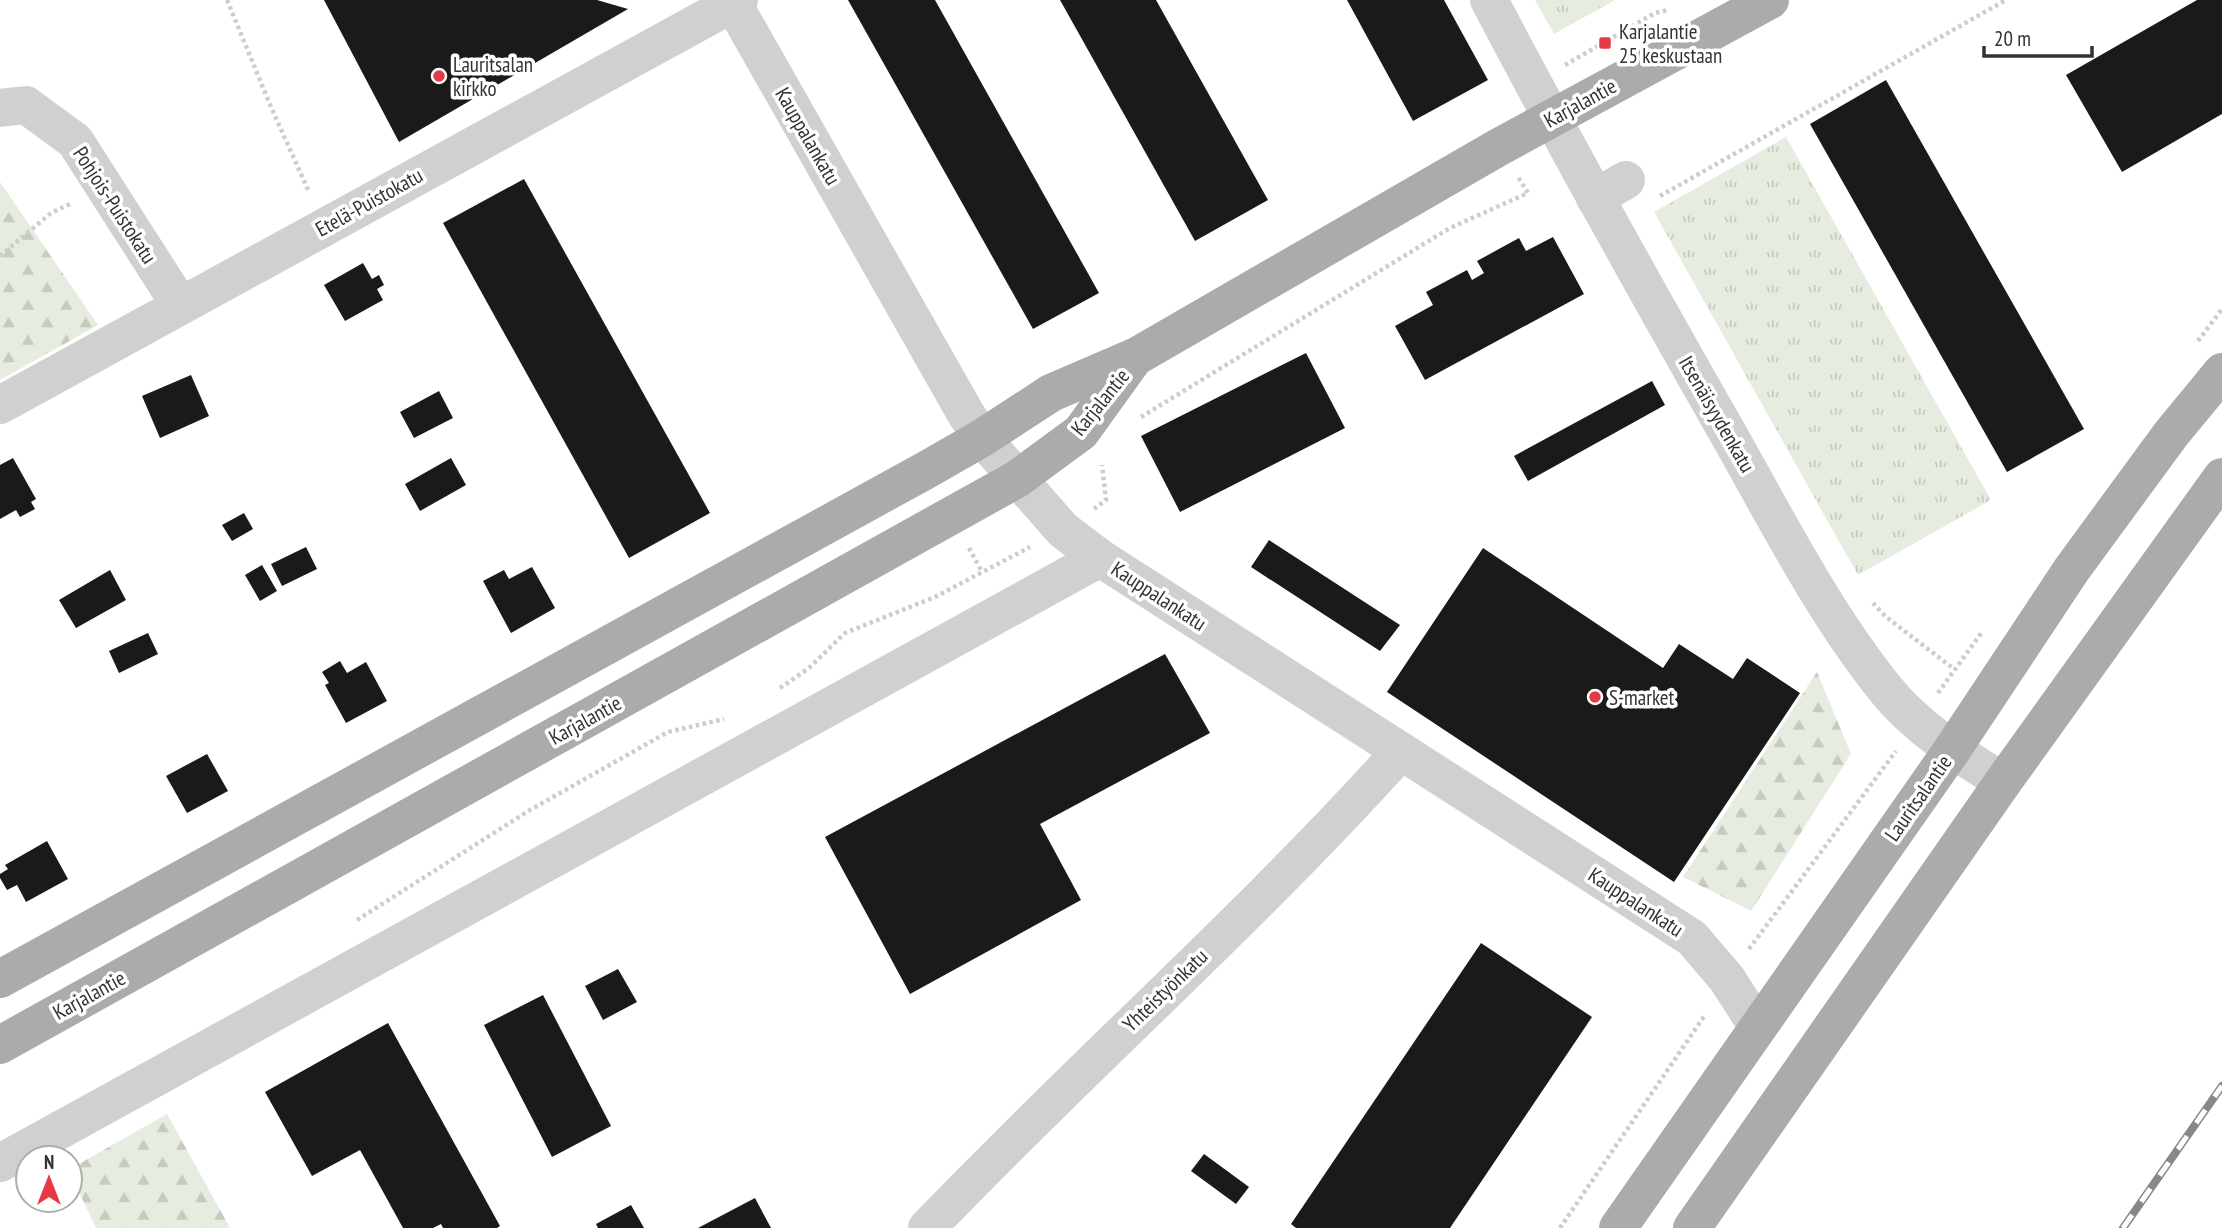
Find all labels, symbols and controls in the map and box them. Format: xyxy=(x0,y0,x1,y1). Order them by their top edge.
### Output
scale bar xyxy=(1984,14,2092,58)
place label: Karjalantie 25 keskustaan xyxy=(1619,18,1722,69)
text: 20 m xyxy=(1994,25,2031,52)
marker: Karjalantie 25 keskustaan xyxy=(1597,35,1613,51)
place label: Lauritsalan kirkko xyxy=(453,51,533,102)
marker: Lauritsalan kirkko xyxy=(431,68,447,84)
street label: Karjalantie xyxy=(1539,72,1621,134)
street label: Kauppalankatu xyxy=(769,82,847,190)
street label: Pohjois-Puistokatu xyxy=(67,141,163,269)
street label: Etelä-Puistokatu xyxy=(311,161,427,243)
street label: Itsenäisyydenkatu xyxy=(1673,351,1761,477)
street label: Karjalantie xyxy=(1065,363,1135,441)
street label: Kauppalankatu xyxy=(1106,555,1212,637)
place label: S-market xyxy=(1609,684,1675,711)
street label: Karjalantie xyxy=(544,689,626,751)
marker: S-market xyxy=(1587,689,1603,705)
street label: Lauritsalantie xyxy=(1879,750,1957,846)
street label: Kauppalankatu xyxy=(1583,861,1689,943)
street label: Yhteistyönkatu xyxy=(1117,943,1213,1037)
street label: Karjalantie xyxy=(48,964,130,1026)
north arrow xyxy=(14,1144,84,1214)
text: N xyxy=(44,1150,54,1174)

